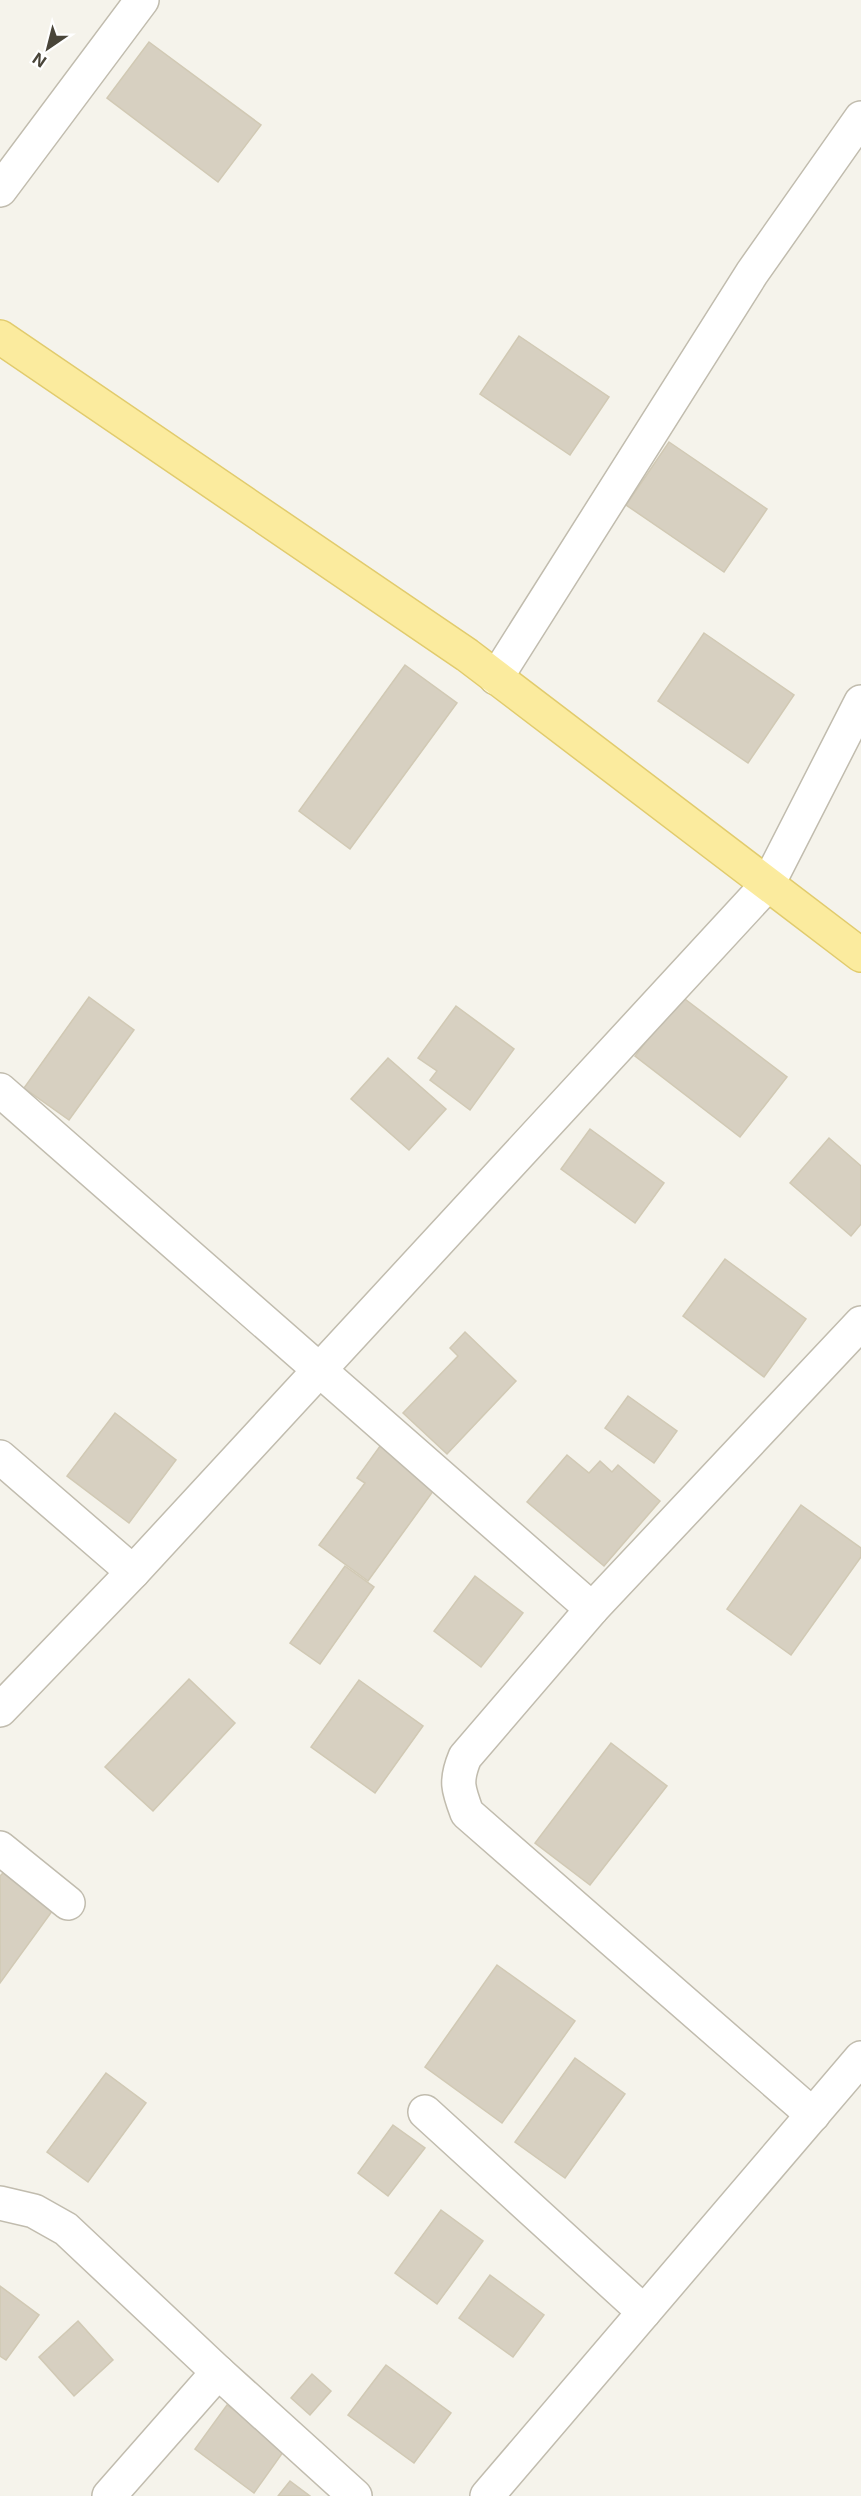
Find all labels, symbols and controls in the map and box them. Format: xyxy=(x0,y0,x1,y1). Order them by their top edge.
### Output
north arrow xyxy=(18,18,78,78)
text: N xyxy=(29,49,50,72)

